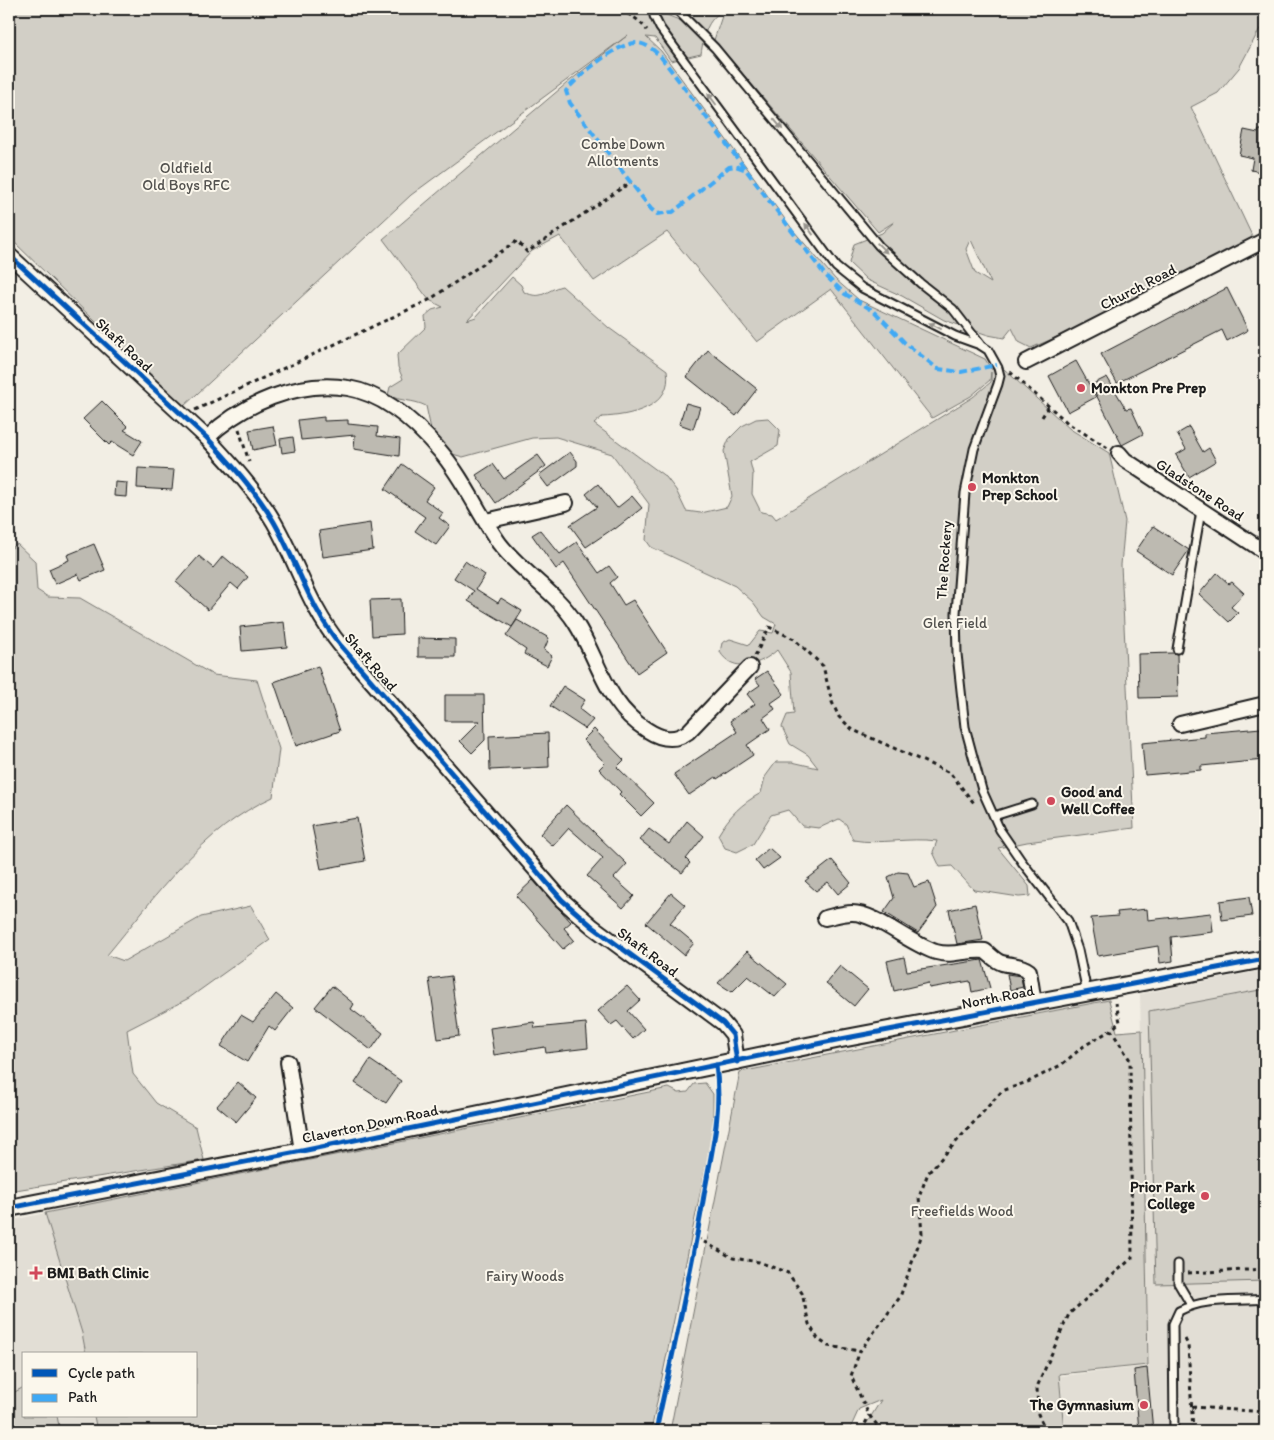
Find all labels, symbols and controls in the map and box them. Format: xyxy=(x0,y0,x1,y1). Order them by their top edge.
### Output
one-way arrow xyxy=(706,93,717,106)
one-way arrow xyxy=(772,118,783,130)
park label: Combe Down Allotments xyxy=(581,135,666,170)
park label: Oldfield Old Boys RFC xyxy=(142,159,230,194)
one-way arrow xyxy=(804,222,814,236)
one-way arrow xyxy=(876,242,888,254)
street label: Church Road xyxy=(1097,260,1179,314)
street label: Shaft Road xyxy=(92,314,157,377)
one-way arrow xyxy=(928,322,942,330)
place label: Monkton Pre Prep xyxy=(1091,379,1206,398)
marker: Monkton Pre Prep xyxy=(1075,382,1087,394)
street label: Gladstone Road xyxy=(1153,455,1247,525)
place label: Monkton Prep School xyxy=(982,469,1058,505)
marker: Monkton Prep School xyxy=(966,481,978,493)
street label: The Rockery xyxy=(932,520,956,600)
park label: Glen Field xyxy=(923,614,988,632)
street label: Shaft Road xyxy=(341,629,402,696)
place label: Good and Well Coffee xyxy=(1061,783,1135,818)
marker: Good and Well Coffee xyxy=(1045,795,1057,807)
street label: Shaft Road xyxy=(614,923,683,981)
street label: North Road xyxy=(960,981,1037,1013)
street label: Claverton Down Road xyxy=(300,1101,440,1147)
place label: Prior Park College xyxy=(1130,1178,1195,1214)
marker: Prior Park College xyxy=(1199,1190,1211,1202)
park label: Freefields Wood xyxy=(911,1202,1013,1220)
place label: BMI Bath Clinic xyxy=(47,1264,149,1282)
marker: BMI Bath Clinic xyxy=(29,1266,43,1280)
park label: Fairy Woods xyxy=(486,1267,564,1285)
legend xyxy=(22,1352,198,1418)
text: Cycle path xyxy=(68,1364,135,1382)
text: Path xyxy=(68,1388,97,1406)
place label: The Gymnasium xyxy=(1029,1396,1134,1415)
marker: The Gymnasium xyxy=(1138,1399,1150,1411)

